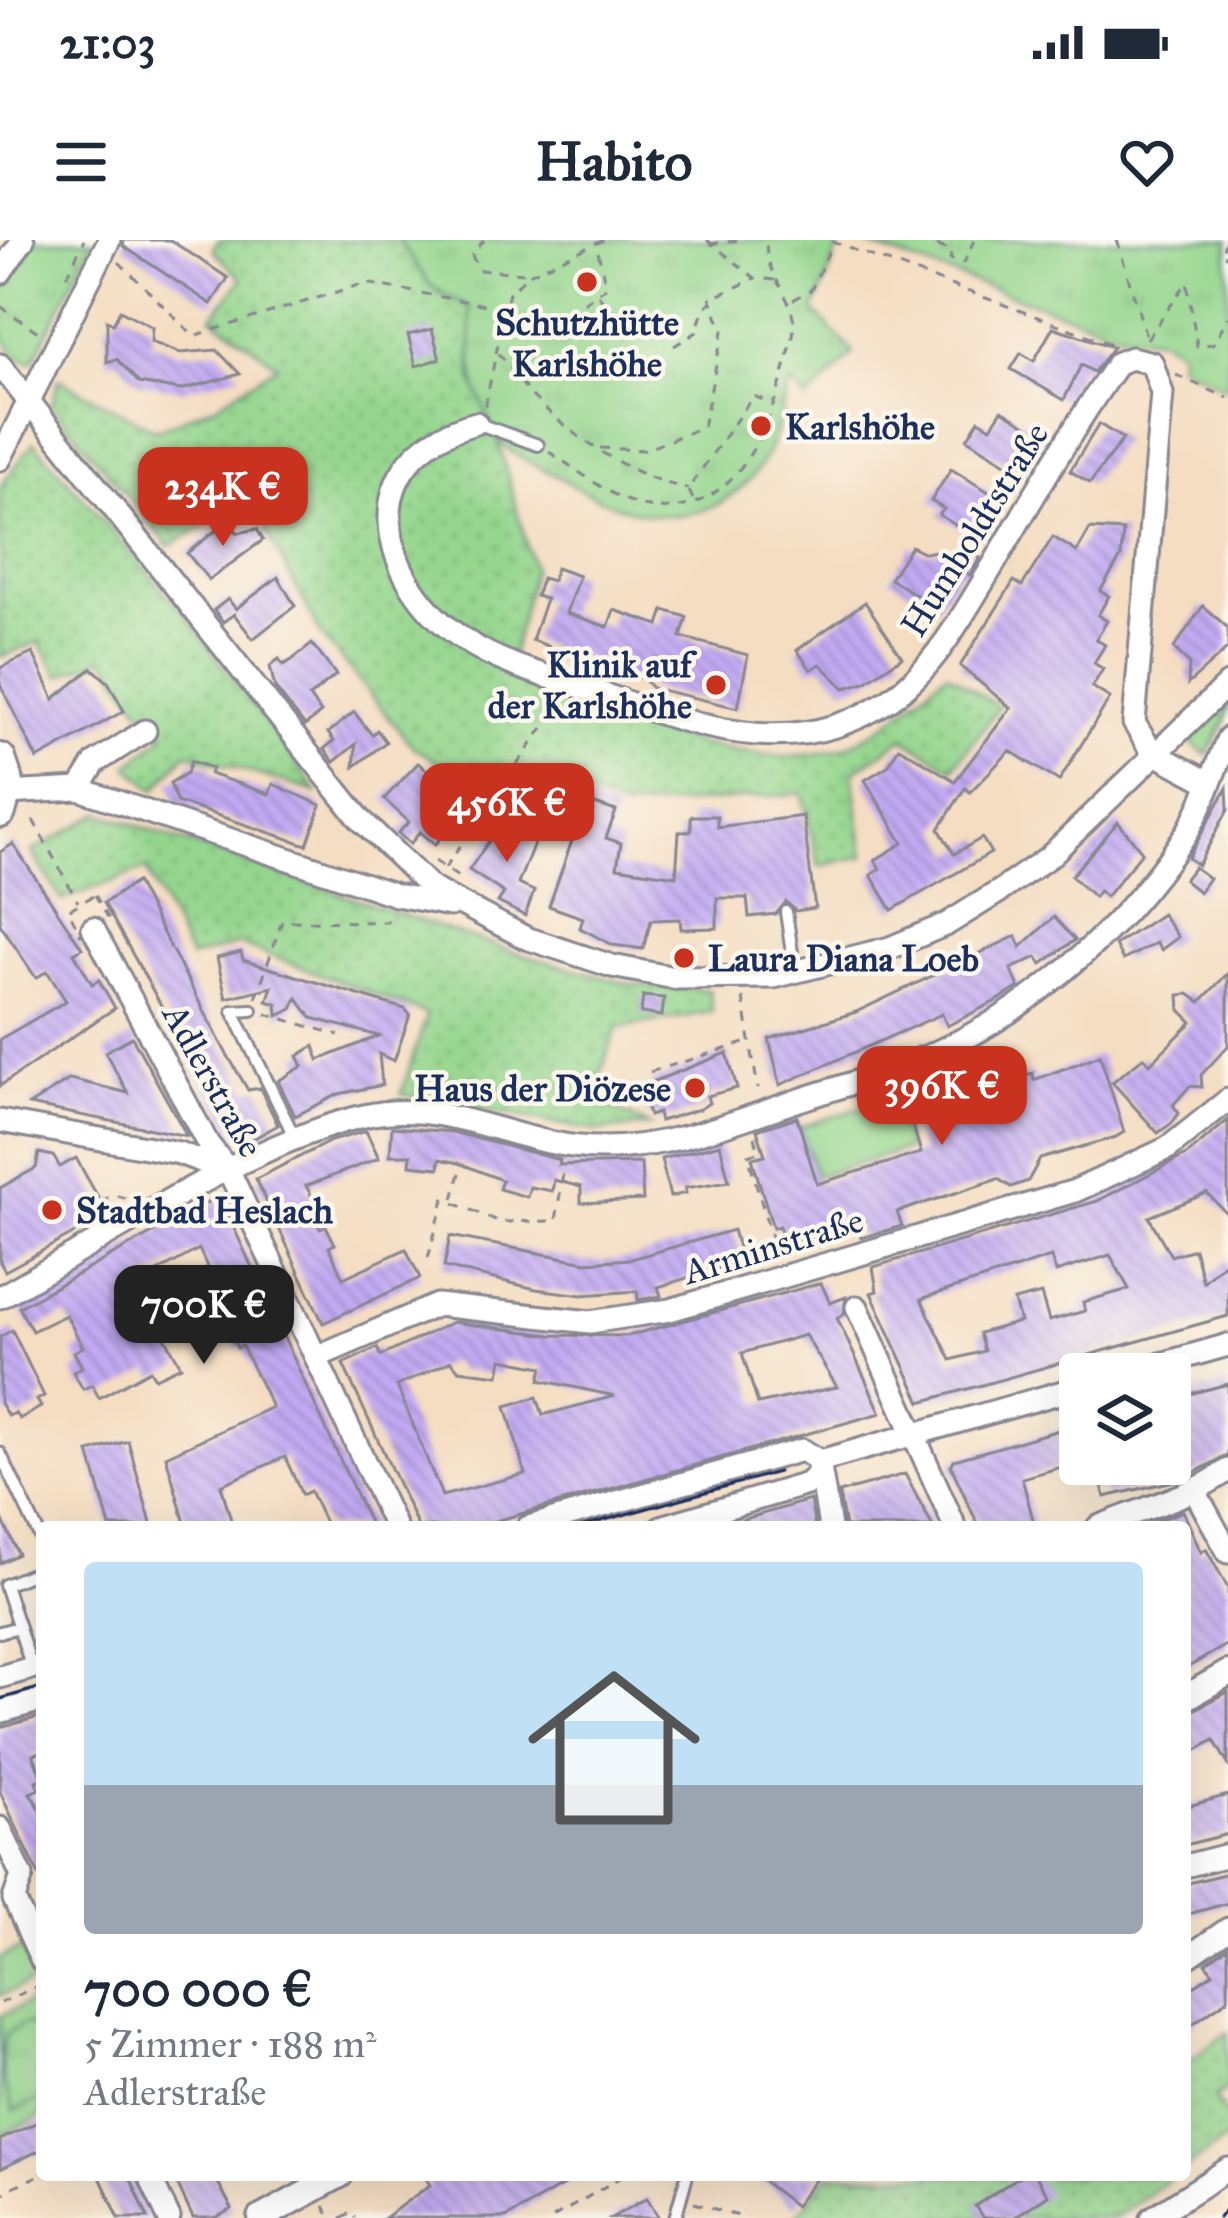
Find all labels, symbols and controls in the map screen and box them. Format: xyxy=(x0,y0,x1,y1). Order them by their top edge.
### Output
text: 21:03 xyxy=(60,15,156,70)
icon: menu xyxy=(48,129,114,195)
text: Habito xyxy=(536,129,692,195)
icon: heart xyxy=(1114,129,1180,195)
marker: Schutzhütte Karlshöhe xyxy=(574,269,600,295)
place label: Schutzhütte Karlshöhe xyxy=(495,301,679,386)
place label: Karlshöhe xyxy=(785,405,935,449)
marker: Karlshöhe xyxy=(748,413,774,439)
street label: Humboldtstraße xyxy=(891,414,1058,645)
pin: 234K € xyxy=(125,447,321,549)
text: 234K € xyxy=(165,462,281,510)
place label: Klinik auf der Karlshöhe xyxy=(488,643,698,728)
marker: Klinik auf der Karlshöhe xyxy=(703,672,729,698)
pin: 456K € xyxy=(409,763,605,865)
text: 456K € xyxy=(447,778,567,826)
place label: Laura Diana Loeb xyxy=(708,937,979,981)
marker: Laura Diana Loeb xyxy=(671,945,697,971)
street label: Adlerstraße xyxy=(152,994,273,1165)
pin: 396K € xyxy=(844,1046,1040,1148)
text: 396K € xyxy=(884,1061,1000,1109)
place label: Haus der Diözese xyxy=(414,1067,671,1111)
marker: Haus der Diözese xyxy=(682,1075,708,1101)
place label: Stadtbad Heslach xyxy=(76,1189,333,1233)
marker: Stadtbad Heslach xyxy=(39,1197,65,1223)
street label: Arminstraße xyxy=(676,1198,868,1295)
pin: 700K € xyxy=(106,1265,302,1367)
text: 700K € xyxy=(141,1280,267,1328)
map controls xyxy=(1059,1353,1191,1485)
button: layers xyxy=(1059,1353,1191,1485)
icon: home xyxy=(506,1640,722,1856)
text: 700 000 € xyxy=(84,1958,313,2020)
text: 5 Zimmer · 188 m² xyxy=(84,2020,377,2068)
text: Adlerstraße xyxy=(84,2068,267,2116)

